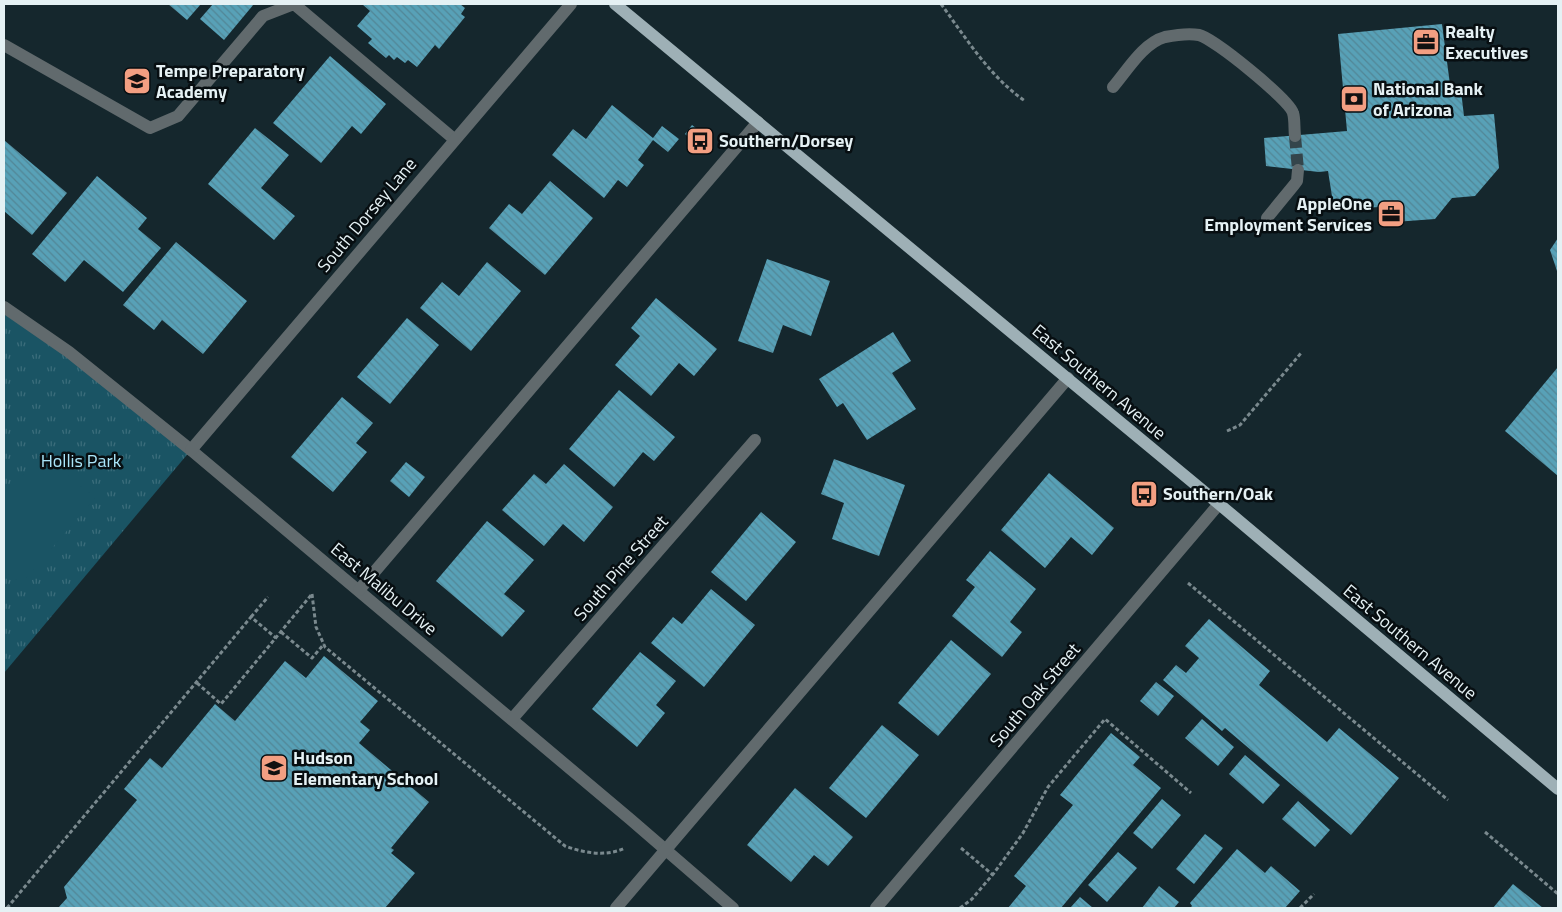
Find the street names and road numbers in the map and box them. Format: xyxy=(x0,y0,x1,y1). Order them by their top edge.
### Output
street label: South Dorsey Lane xyxy=(310,151,423,278)
street label: East Southern Avenue xyxy=(1026,317,1172,446)
street label: South Pine Street xyxy=(567,508,675,627)
street label: East Malibu Drive xyxy=(325,536,444,641)
street label: East Southern Avenue xyxy=(1337,577,1483,706)
street label: South Oak Street xyxy=(983,636,1087,753)

